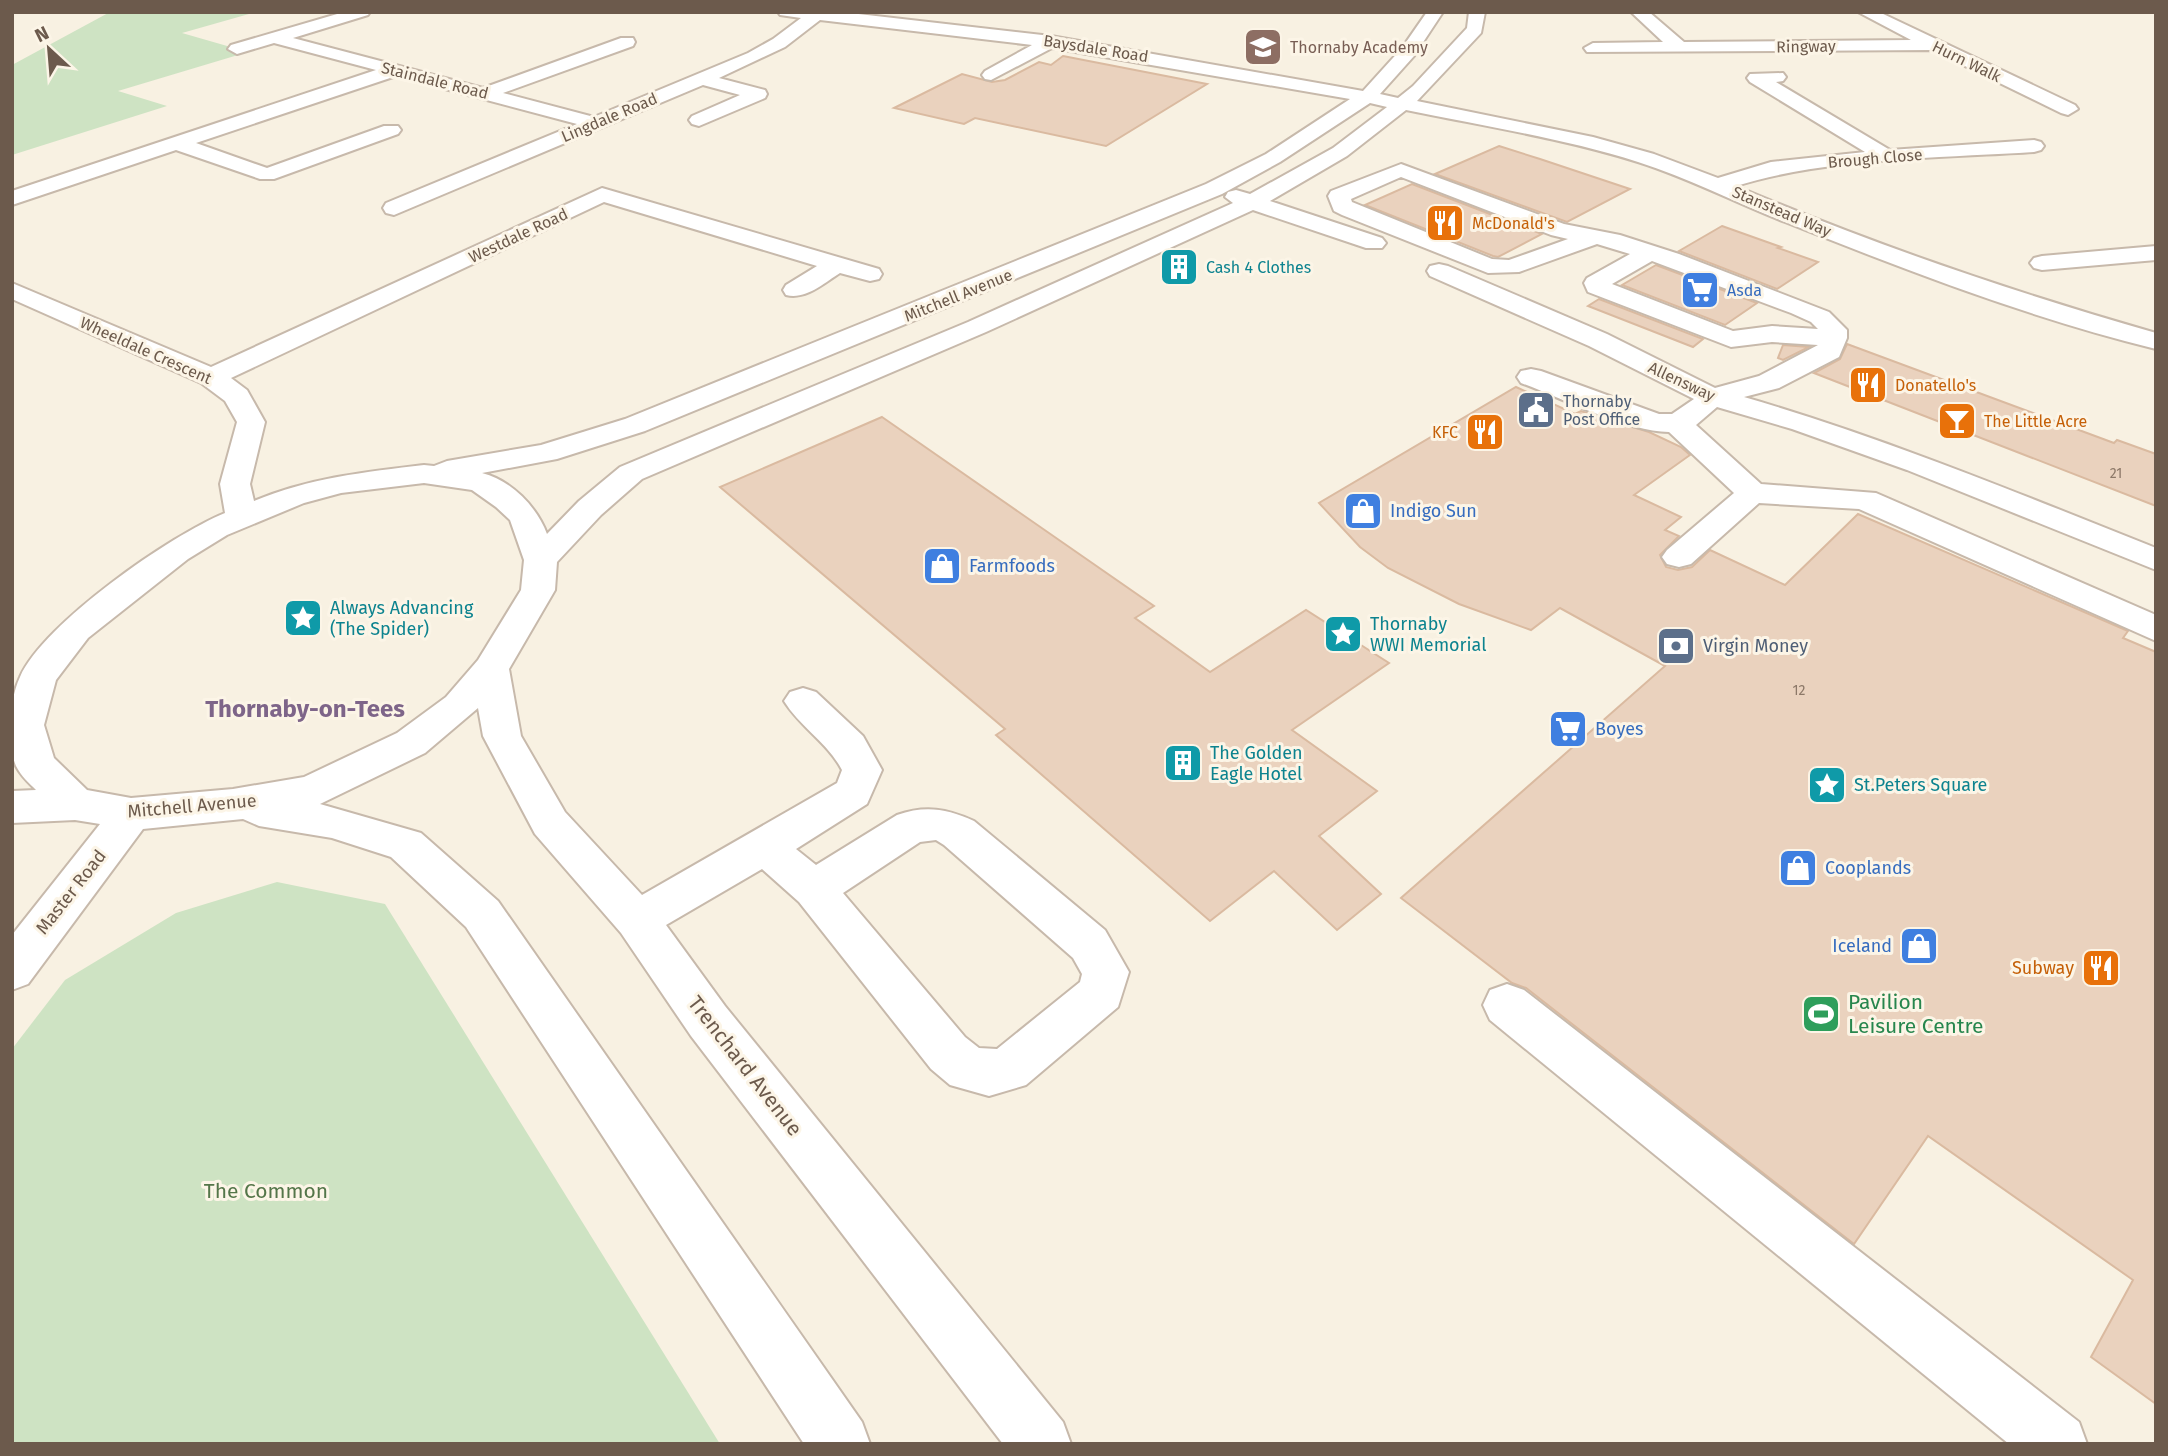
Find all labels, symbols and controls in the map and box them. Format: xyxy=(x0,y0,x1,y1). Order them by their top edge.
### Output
north arrow xyxy=(14,14,84,84)
text: N xyxy=(31,21,52,47)
school or university icon: Thornaby Academy xyxy=(1242,26,1284,68)
street label: Baysdale Road xyxy=(1042,31,1150,66)
street label: Ringway xyxy=(1776,36,1836,57)
street label: Hurn Walk xyxy=(1929,37,2005,87)
place label: Thornaby Academy xyxy=(1290,38,1428,57)
street label: Staindale Road xyxy=(379,58,490,103)
street label: Lingdale Road xyxy=(558,89,660,146)
street label: Brough Close xyxy=(1827,145,1923,172)
street label: Stanstead Way xyxy=(1729,182,1834,241)
restaurant icon: McDonald's xyxy=(1424,202,1466,244)
street label: Westdale Road xyxy=(466,204,571,267)
place label: McDonald's xyxy=(1472,214,1555,233)
building icon: Cash 4 Clothes xyxy=(1158,246,1200,288)
place label: Cash 4 Clothes xyxy=(1206,258,1311,277)
street label: Mitchell Avenue xyxy=(901,265,1015,326)
supermarket icon: Asda xyxy=(1679,269,1721,311)
place label: Asda xyxy=(1727,281,1762,300)
street label: Wheeldale Crescent xyxy=(77,313,215,388)
street label: Allensway xyxy=(1645,358,1718,405)
restaurant icon: Donatello's xyxy=(1847,364,1889,406)
place label: Donatello's xyxy=(1895,376,1976,395)
public building icon: Thornaby Post Office xyxy=(1515,389,1557,431)
place label: Thornaby Post Office xyxy=(1563,392,1640,429)
bar icon: The Little Acre xyxy=(1936,400,1978,442)
restaurant icon: KFC xyxy=(1464,411,1506,453)
place label: The Little Acre xyxy=(1984,412,2087,431)
place label: KFC xyxy=(1432,423,1458,442)
house number: 21 xyxy=(2110,465,2122,482)
shop icon: Indigo Sun xyxy=(1342,490,1384,532)
place label: Indigo Sun xyxy=(1390,500,1477,522)
shop icon: Farmfoods xyxy=(921,545,963,587)
place label: Farmfoods xyxy=(969,555,1055,577)
place icon: Always Advancing (The Spider) xyxy=(282,597,324,639)
place label: Always Advancing (The Spider) xyxy=(330,597,474,640)
place icon: Thornaby WWI Memorial xyxy=(1322,613,1364,655)
place label: Thornaby WWI Memorial xyxy=(1370,613,1486,656)
bank icon: Virgin Money xyxy=(1655,625,1697,667)
place label: Virgin Money xyxy=(1703,635,1808,657)
house number: 12 xyxy=(1793,682,1806,699)
district label: Thornaby-on-Tees xyxy=(205,695,405,723)
supermarket icon: Boyes xyxy=(1547,708,1589,750)
place label: Boyes xyxy=(1595,718,1643,740)
building icon: The Golden Eagle Hotel xyxy=(1162,742,1204,784)
place label: The Golden Eagle Hotel xyxy=(1210,742,1303,785)
place icon: St.Peters Square xyxy=(1806,764,1848,806)
place label: St.Peters Square xyxy=(1854,774,1987,796)
street label: Mitchell Avenue xyxy=(127,789,257,823)
street label: Master Road xyxy=(31,845,111,939)
shop icon: Cooplands xyxy=(1777,847,1819,889)
place label: Cooplands xyxy=(1825,857,1911,879)
shop icon: Iceland xyxy=(1898,925,1940,967)
place label: Iceland xyxy=(1832,935,1892,957)
restaurant icon: Subway xyxy=(2080,947,2122,989)
place label: Subway xyxy=(2012,957,2074,979)
place label: Pavilion Leisure Centre xyxy=(1848,989,1983,1039)
street label: Trenchard Avenue xyxy=(682,991,808,1141)
sports icon: Pavilion Leisure Centre xyxy=(1800,993,1842,1035)
park label: The Common xyxy=(204,1178,328,1204)

